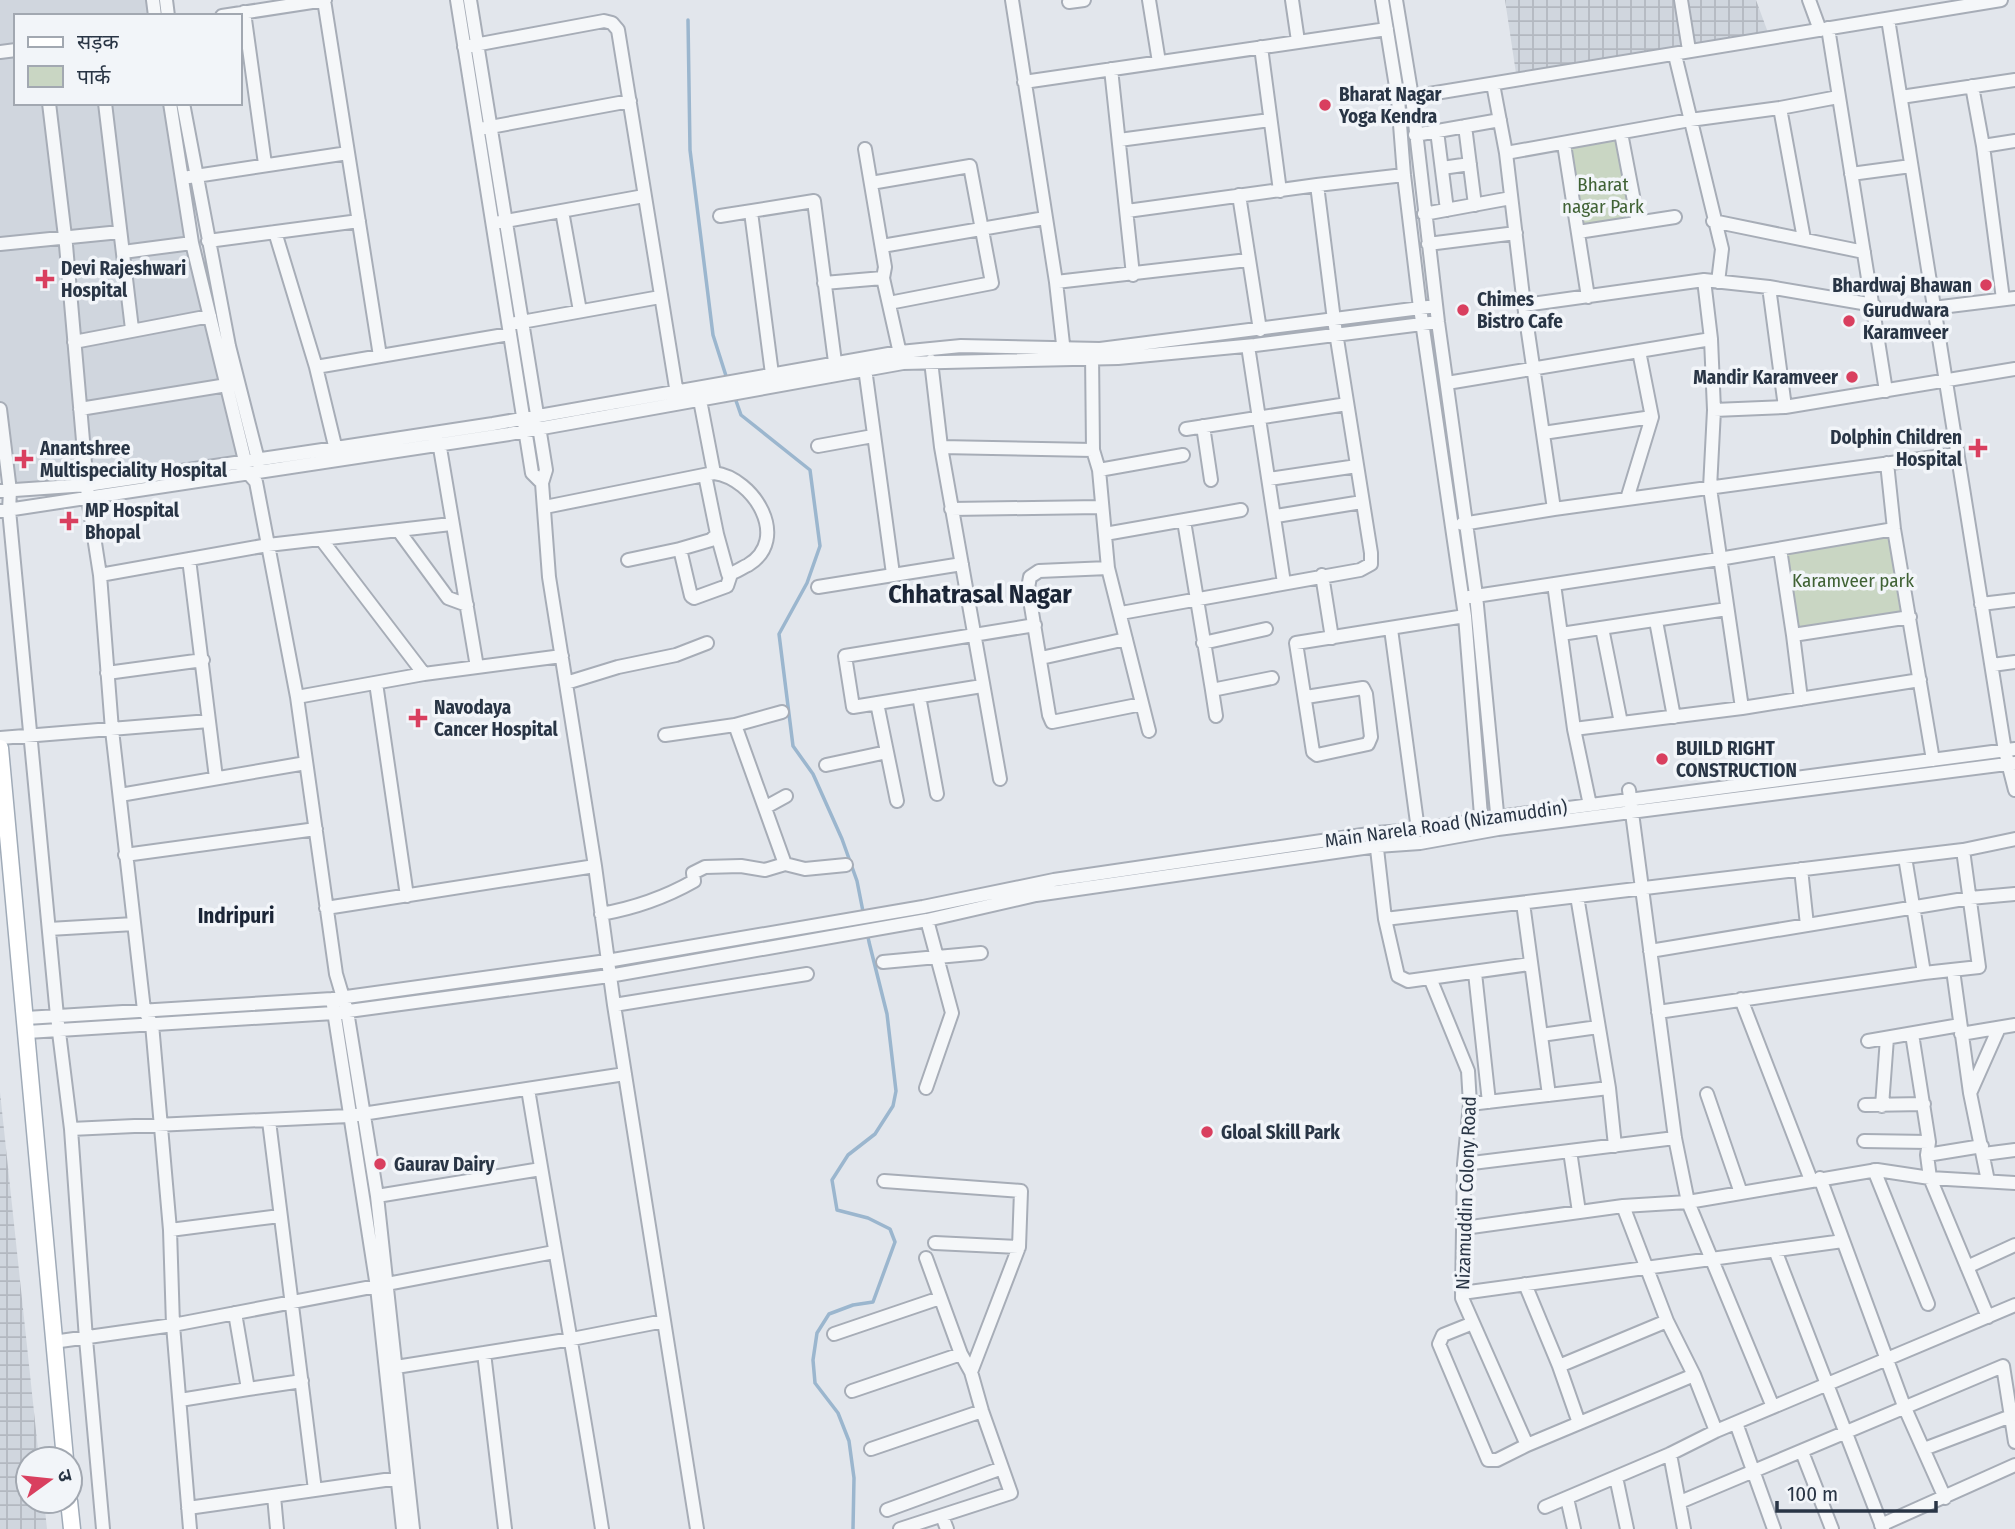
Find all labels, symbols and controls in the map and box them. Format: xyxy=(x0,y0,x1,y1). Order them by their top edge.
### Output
legend xyxy=(14,14,242,105)
text: सड़क xyxy=(77,29,119,55)
text: पार्क xyxy=(77,64,111,90)
place label: Bharat Nagar Yoga Kendra xyxy=(1338,83,1443,128)
marker: Bharat Nagar Yoga Kendra xyxy=(1317,97,1333,113)
park label: Bharat nagar Park xyxy=(1562,173,1644,218)
place label: Devi Rajeshwari Hospital xyxy=(61,257,186,302)
marker: Devi Rajeshwari Hospital xyxy=(35,269,55,289)
place label: Bhardwaj Bhawan xyxy=(1832,274,1972,297)
marker: Bhardwaj Bhawan xyxy=(1978,277,1994,293)
place label: Chimes Bistro Cafe xyxy=(1477,288,1563,333)
place label: Gurudwara Karamveer xyxy=(1863,299,1950,344)
marker: Chimes Bistro Cafe xyxy=(1455,302,1471,318)
marker: Gurudwara Karamveer xyxy=(1841,313,1857,329)
place label: Mandir Karamveer xyxy=(1693,366,1839,389)
marker: Mandir Karamveer xyxy=(1844,369,1860,385)
place label: Dolphin Children Hospital xyxy=(1830,426,1963,471)
place label: Anantshree Multispeciality Hospital xyxy=(39,437,228,482)
marker: Dolphin Children Hospital xyxy=(1968,438,1988,458)
marker: Anantshree Multispeciality Hospital xyxy=(14,449,34,469)
place label: MP Hospital Bhopal xyxy=(85,499,180,544)
marker: MP Hospital Bhopal xyxy=(59,511,79,531)
park label: Karamveer park xyxy=(1792,569,1914,592)
district label: Chhatrasal Nagar xyxy=(888,579,1072,610)
place label: Navodaya Cancer Hospital xyxy=(434,696,559,741)
marker: Navodaya Cancer Hospital xyxy=(408,708,428,728)
place label: BUILD RIGHT CONSTRUCTION xyxy=(1676,737,1797,782)
marker: BUILD RIGHT CONSTRUCTION xyxy=(1654,751,1670,767)
street label: Main Narela Road (Nizamuddin) xyxy=(1323,796,1569,852)
district label: Indripuri xyxy=(198,903,274,929)
street label: Nizamuddin Colony Road xyxy=(1451,1096,1481,1290)
place label: Gloal Skill Park xyxy=(1221,1121,1340,1144)
marker: Gloal Skill Park xyxy=(1199,1124,1215,1140)
place label: Gaurav Dairy xyxy=(394,1153,495,1176)
marker: Gaurav Dairy xyxy=(372,1156,388,1172)
north arrow xyxy=(14,1445,84,1515)
text: उ xyxy=(52,1467,78,1485)
scale bar xyxy=(1777,1470,1936,1514)
text: 100 m xyxy=(1787,1481,1838,1507)

